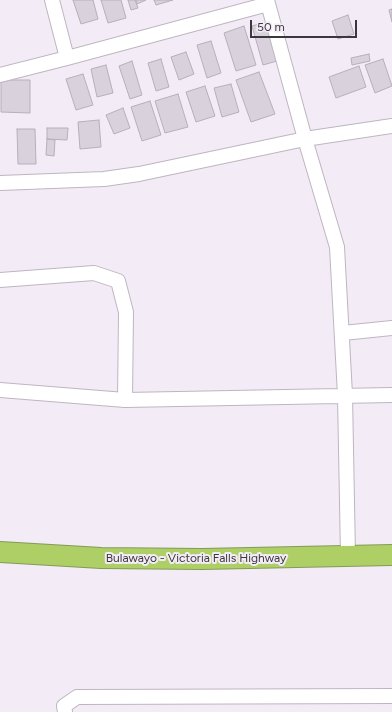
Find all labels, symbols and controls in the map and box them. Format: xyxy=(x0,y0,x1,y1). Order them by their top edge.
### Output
scale bar xyxy=(252,12,359,38)
text: 50 m xyxy=(257,20,285,34)
street label: Bulawayo - Victoria Falls Highway xyxy=(106,551,286,565)

